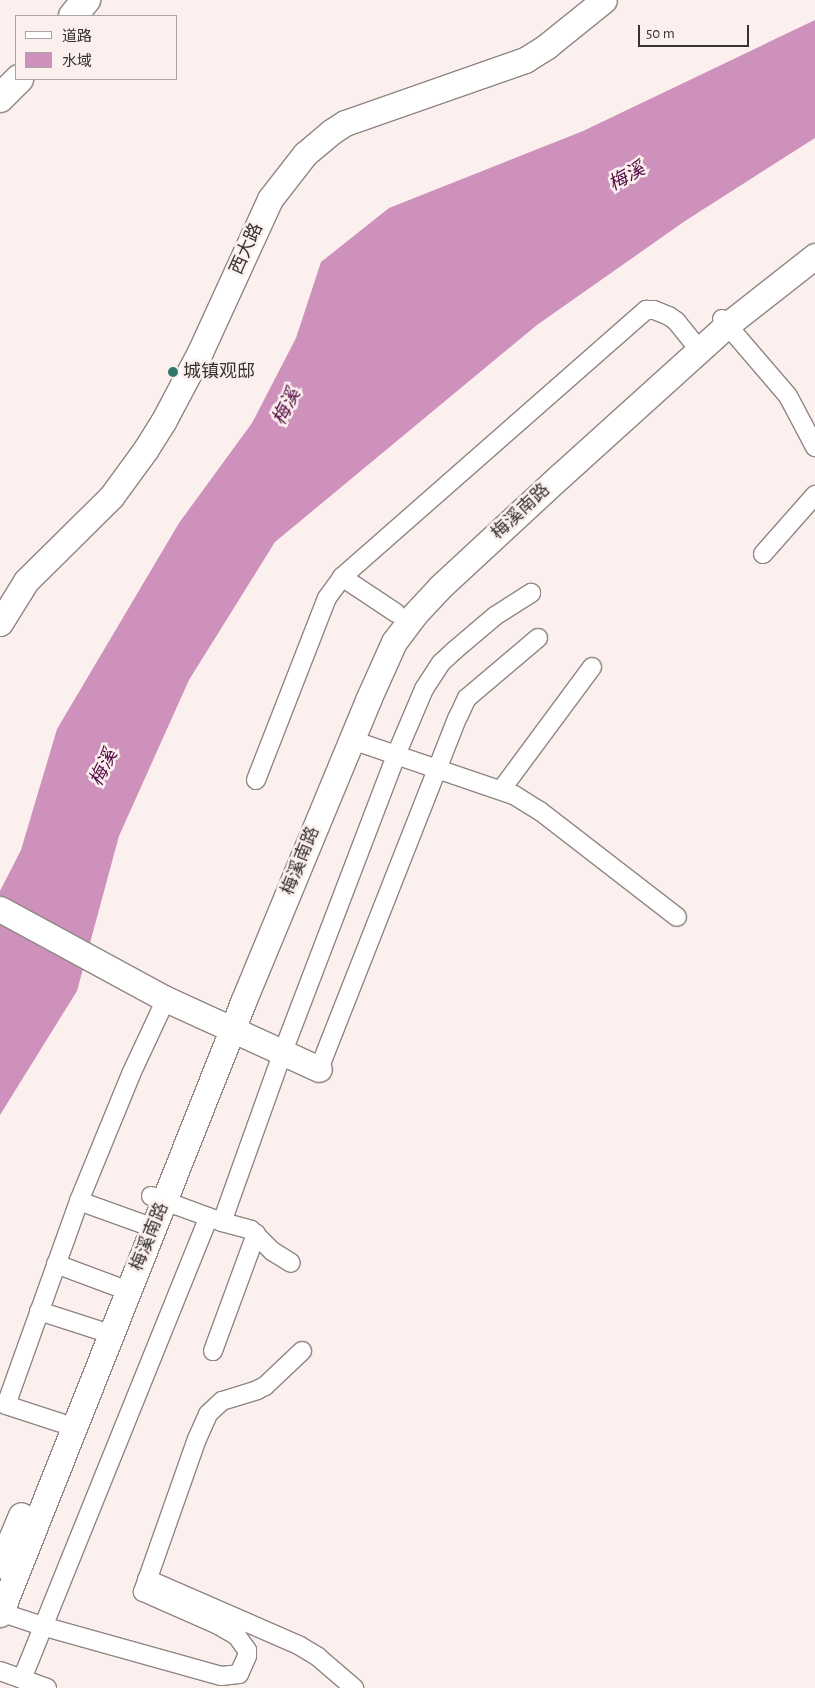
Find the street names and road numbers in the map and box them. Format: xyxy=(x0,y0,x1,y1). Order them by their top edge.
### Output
street label: 西大路 xyxy=(226,220,268,278)
street label: 梅溪南路 xyxy=(487,480,555,544)
street label: 梅溪南路 xyxy=(278,824,324,898)
street label: 梅溪南路 xyxy=(127,1200,173,1274)

